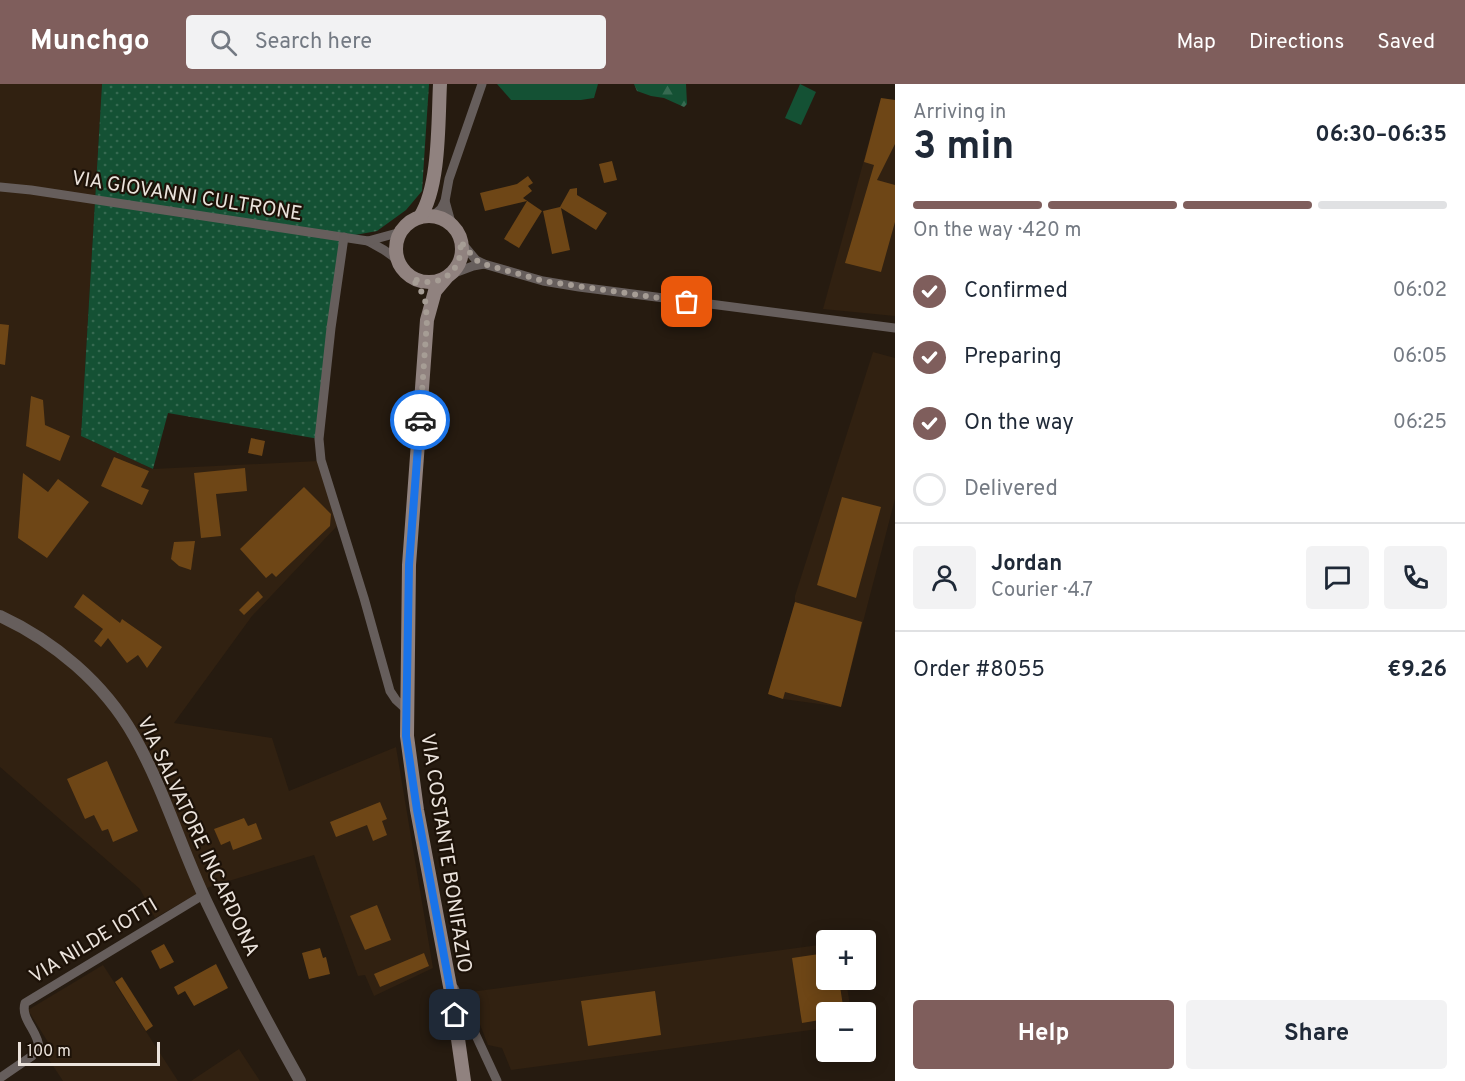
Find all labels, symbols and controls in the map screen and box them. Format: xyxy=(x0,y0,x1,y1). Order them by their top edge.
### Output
search box xyxy=(186,15,606,69)
text: Munchgo xyxy=(30,24,150,60)
icon: search xyxy=(207,26,240,59)
text: Search here xyxy=(255,29,372,56)
text: Map xyxy=(1176,29,1216,56)
text: Directions xyxy=(1249,29,1344,56)
text: Saved xyxy=(1377,29,1435,56)
text: Arriving in xyxy=(913,100,1006,126)
text: 06:30–06:35 xyxy=(1315,122,1447,149)
text: 3 min xyxy=(913,124,1014,173)
street label: VIA GIOVANNI CULTRONE xyxy=(69,166,304,228)
text: On the way · 420 m xyxy=(913,218,1082,244)
icon: check xyxy=(913,275,946,308)
pin xyxy=(661,276,712,327)
text: Confirmed xyxy=(964,278,1068,305)
text: 06:02 xyxy=(1393,278,1447,304)
icon: bag xyxy=(670,285,703,318)
icon: check xyxy=(913,341,946,374)
text: Preparing xyxy=(964,344,1062,371)
text: 06:05 xyxy=(1392,344,1447,370)
courier xyxy=(390,390,450,450)
icon: car xyxy=(404,404,437,437)
icon: check xyxy=(913,407,946,440)
text: On the way xyxy=(964,410,1074,437)
text: 06:25 xyxy=(1393,410,1447,436)
text: Delivered xyxy=(964,476,1058,503)
button: person xyxy=(913,546,976,609)
button: chat xyxy=(1306,546,1369,609)
button: phone xyxy=(1384,546,1447,609)
text: Jordan xyxy=(991,551,1062,578)
text: Courier · 4.7 xyxy=(991,578,1093,604)
text: Order #8055 xyxy=(913,657,1045,684)
text: €9.26 xyxy=(1387,657,1447,684)
street label: VIA SALVATORE INCARDONA xyxy=(130,713,264,961)
street label: VIA COSTANTE BONIFAZIO xyxy=(413,732,477,975)
street label: VIA NILDE IOTTI xyxy=(25,893,163,990)
map controls xyxy=(816,930,876,1062)
button: + xyxy=(816,930,876,990)
pin xyxy=(429,989,480,1040)
icon: home xyxy=(438,998,471,1031)
button: Help xyxy=(913,1000,1174,1069)
button: Share xyxy=(1186,1000,1447,1069)
button: − xyxy=(816,1002,876,1062)
scale bar xyxy=(18,1039,160,1066)
text: 100 m xyxy=(27,1042,71,1062)

